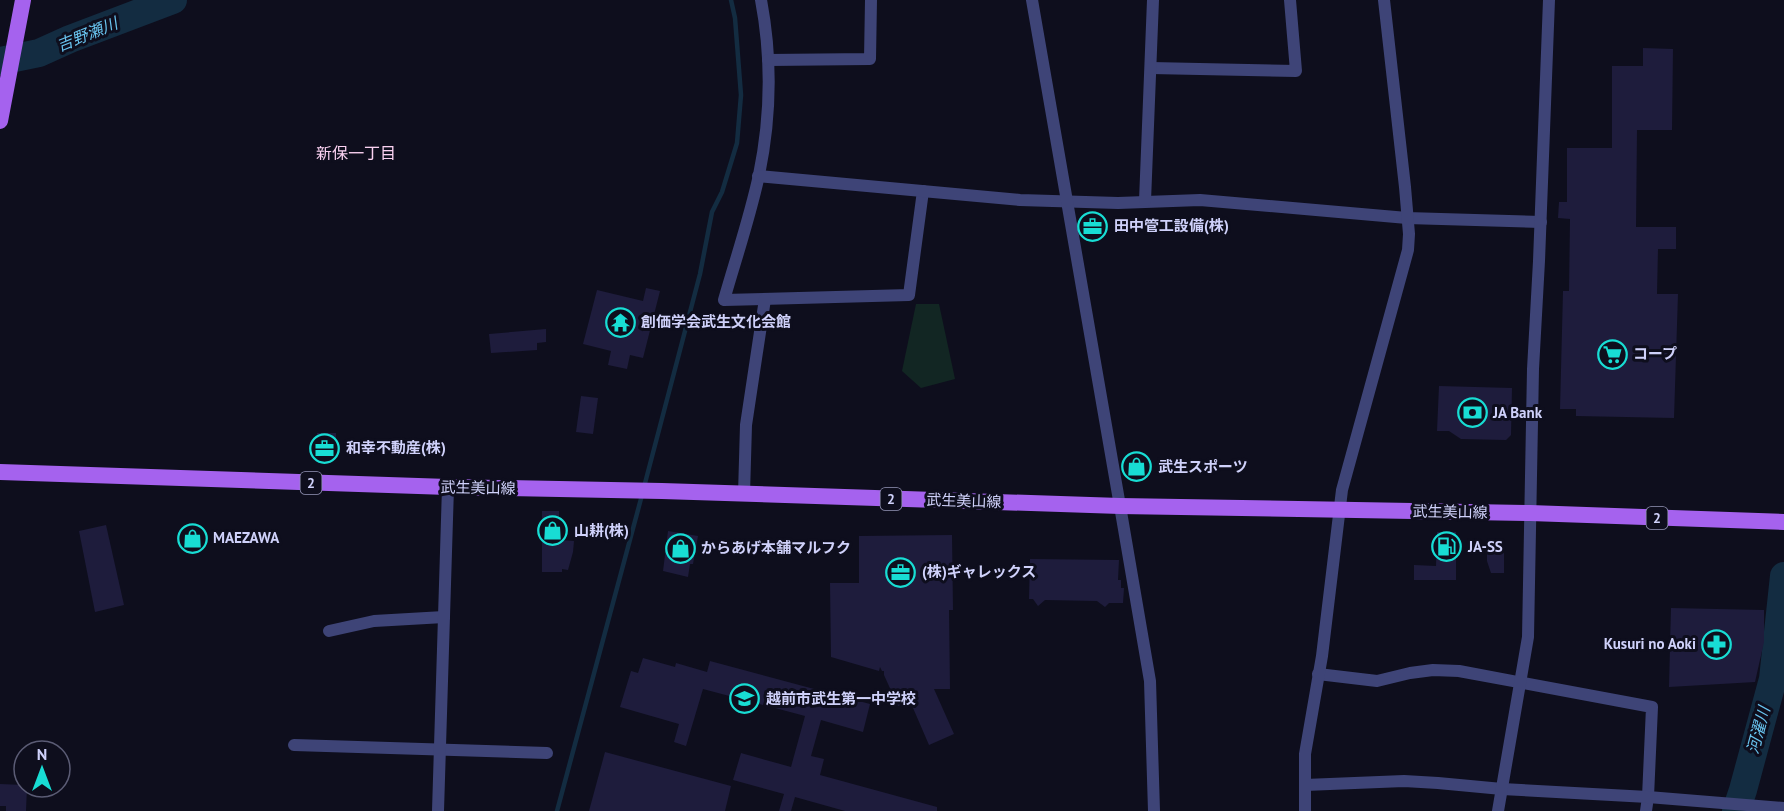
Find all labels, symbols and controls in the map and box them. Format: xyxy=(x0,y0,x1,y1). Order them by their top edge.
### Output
water label: 吉野瀬川 xyxy=(54,12,122,55)
district label: 新保一丁目 xyxy=(316,143,396,163)
office icon: 田中管工設備(株) xyxy=(1077,210,1109,242)
place label: 田中管工設備(株) xyxy=(1114,216,1229,235)
temple icon: 創価学会武生文化会館 xyxy=(604,306,636,338)
place label: 創価学会武生文化会館 xyxy=(641,312,791,331)
supermarket icon: コープ xyxy=(1596,338,1628,370)
place label: コープ xyxy=(1633,344,1677,363)
bank icon: JA Bank xyxy=(1456,397,1488,429)
place label: JA Bank xyxy=(1492,403,1543,422)
office icon: 和幸不動産(株) xyxy=(309,432,341,464)
place label: 和幸不動産(株) xyxy=(346,438,446,457)
shop icon: 武生スポーツ xyxy=(1121,451,1153,483)
place label: 武生スポーツ xyxy=(1158,457,1248,476)
road number: 2 xyxy=(300,472,322,494)
street label: 武生美山線 xyxy=(440,477,516,498)
road number: 2 xyxy=(880,488,902,510)
street label: 武生美山線 xyxy=(926,490,1002,511)
street label: 武生美山線 xyxy=(1412,501,1488,522)
road number: 2 xyxy=(1646,507,1668,529)
shop icon: 山耕(株) xyxy=(537,515,569,547)
place label: 山耕(株) xyxy=(574,521,629,540)
shop icon: MAEZAWA xyxy=(176,522,208,554)
place label: MAEZAWA xyxy=(213,528,280,547)
fuel station icon: JA-SS xyxy=(1431,531,1463,563)
shop icon: からあげ本舗マルフク xyxy=(664,532,696,564)
place label: JA-SS xyxy=(1467,537,1503,556)
place label: からあげ本舗マルフク xyxy=(701,538,851,557)
office icon: (株)ギャレックス xyxy=(885,556,917,588)
place label: (株)ギャレックス xyxy=(922,562,1036,581)
pharmacy icon: Kusuri no Aoki xyxy=(1701,628,1733,660)
place label: Kusuri no Aoki xyxy=(1604,634,1696,653)
school or university icon: 越前市武生第一中学校 xyxy=(729,683,761,715)
place label: 越前市武生第一中学校 xyxy=(766,689,916,708)
water label: 河濯川 xyxy=(1742,702,1774,756)
north arrow xyxy=(12,739,72,799)
text: N xyxy=(37,744,47,764)

